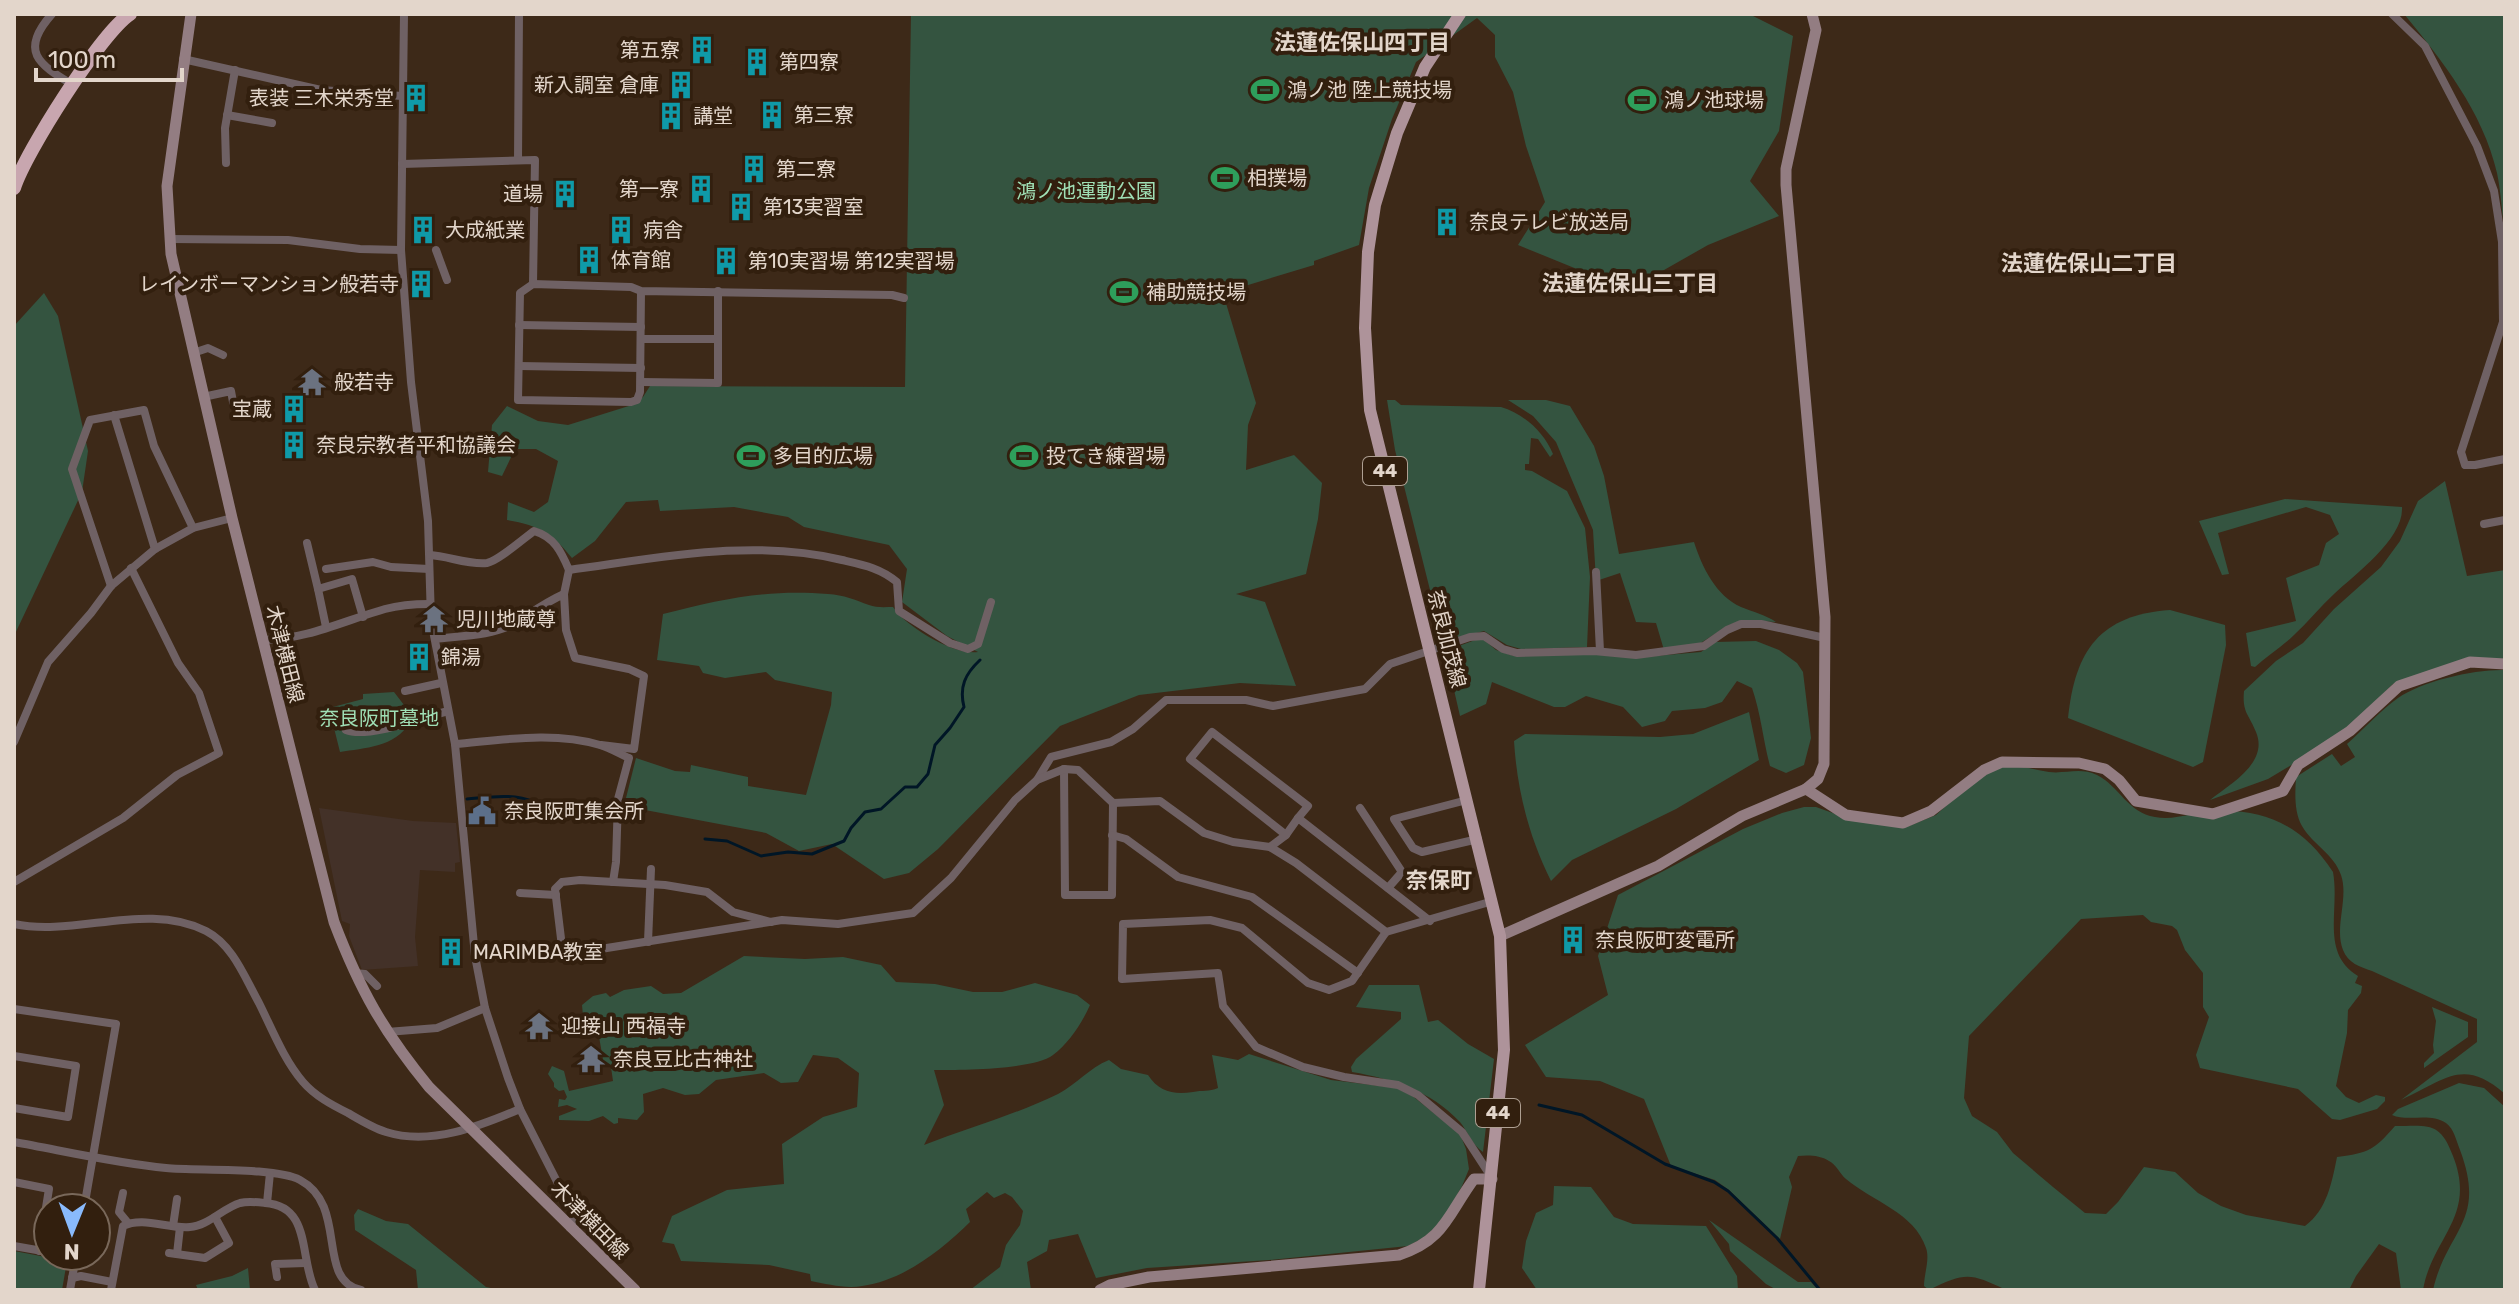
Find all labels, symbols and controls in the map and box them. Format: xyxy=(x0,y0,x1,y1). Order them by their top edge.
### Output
district label: 法蓮佐保山四丁目 xyxy=(1274,29,1450,56)
scale bar xyxy=(36,32,182,82)
building icon: 第五寮 xyxy=(687,35,717,65)
place label: 第五寮 xyxy=(620,38,680,62)
text: 100 m xyxy=(48,46,116,74)
building icon: 第四寮 xyxy=(742,47,772,77)
place label: 第四寮 xyxy=(779,50,839,74)
building icon: 新入調室 倉庫 xyxy=(666,70,696,100)
place label: 新入調室 倉庫 xyxy=(534,73,659,97)
sports icon: 鴻ノ池 陸上競技場 xyxy=(1250,75,1280,105)
place label: 鴻ノ池 陸上競技場 xyxy=(1287,78,1452,102)
building icon: 表装 三木栄秀堂 xyxy=(401,83,431,113)
sports icon: 鴻ノ池球場 xyxy=(1627,85,1657,115)
place label: 表装 三木栄秀堂 xyxy=(249,86,394,110)
place label: 鴻ノ池球場 xyxy=(1664,88,1764,112)
building icon: 第三寮 xyxy=(757,100,787,130)
building icon: 講堂 xyxy=(656,101,686,131)
place label: 第三寮 xyxy=(794,103,854,127)
place label: 講堂 xyxy=(693,104,733,128)
building icon: 第二寮 xyxy=(739,154,769,184)
place label: 第二寮 xyxy=(776,157,836,181)
sports icon: 相撲場 xyxy=(1210,163,1240,193)
place label: 相撲場 xyxy=(1247,166,1307,190)
building icon: 第一寮 xyxy=(686,174,716,204)
place label: 第一寮 xyxy=(619,177,679,201)
building icon: 道場 xyxy=(550,179,580,209)
park label: 鴻ノ池運動公園 xyxy=(1016,179,1156,203)
place label: 道場 xyxy=(503,182,543,206)
building icon: 第13実習室 xyxy=(726,192,756,222)
place label: 第13実習室 xyxy=(763,195,864,219)
building icon: 奈良テレビ放送局 xyxy=(1432,207,1462,237)
place label: 奈良テレビ放送局 xyxy=(1469,210,1629,234)
building icon: 大成紙業 xyxy=(408,215,438,245)
building icon: 病舎 xyxy=(606,215,636,245)
place label: 大成紙業 xyxy=(445,218,525,242)
place label: 病舎 xyxy=(643,218,683,242)
building icon: 体育館 xyxy=(574,245,604,275)
building icon: 第10実習場 第12実習場 xyxy=(711,246,741,276)
place label: 体育館 xyxy=(611,248,671,272)
place label: 第10実習場 第12実習場 xyxy=(748,249,954,273)
district label: 法蓮佐保山二丁目 xyxy=(2001,250,2177,277)
building icon: レインボーマンション般若寺 xyxy=(406,269,436,299)
district label: 法蓮佐保山三丁目 xyxy=(1542,270,1718,297)
place label: レインボーマンション般若寺 xyxy=(139,272,399,296)
sports icon: 補助競技場 xyxy=(1109,277,1139,307)
place label: 補助競技場 xyxy=(1146,280,1246,304)
temple icon: 般若寺 xyxy=(297,367,327,397)
place label: 般若寺 xyxy=(334,370,394,394)
building icon: 宝蔵 xyxy=(279,394,309,424)
place label: 宝蔵 xyxy=(232,397,272,421)
building icon: 奈良宗教者平和協議会 xyxy=(279,430,309,460)
place label: 奈良宗教者平和協議会 xyxy=(316,433,516,457)
sports icon: 多目的広場 xyxy=(736,441,766,471)
sports icon: 投てき練習場 xyxy=(1009,441,1039,471)
place label: 多目的広場 xyxy=(773,444,873,468)
place label: 投てき練習場 xyxy=(1046,444,1165,468)
road number: 44 xyxy=(1363,457,1407,485)
street label: 奈良加茂線 xyxy=(1423,588,1471,690)
street label: 木津横田線 xyxy=(261,603,309,705)
temple icon: 児川地蔵尊 xyxy=(419,604,449,634)
place label: 児川地蔵尊 xyxy=(456,607,556,631)
building icon: 錦湯 xyxy=(404,642,434,672)
place label: 錦湯 xyxy=(441,645,481,669)
park label: 奈良阪町墓地 xyxy=(319,706,439,730)
public building icon: 奈良阪町集会所 xyxy=(467,796,497,826)
place label: 奈良阪町集会所 xyxy=(504,799,644,823)
district label: 奈保町 xyxy=(1406,867,1472,894)
building icon: 奈良阪町変電所 xyxy=(1558,925,1588,955)
place label: 奈良阪町変電所 xyxy=(1595,928,1735,952)
building icon: MARIMBA教室 xyxy=(436,937,466,967)
place label: MARIMBA教室 xyxy=(473,940,603,964)
temple icon: 迎接山 西福寺 xyxy=(524,1011,554,1041)
place label: 迎接山 西福寺 xyxy=(561,1014,686,1038)
temple icon: 奈良豆比古神社 xyxy=(576,1044,606,1074)
place label: 奈良豆比古神社 xyxy=(613,1047,753,1071)
road number: 44 xyxy=(1476,1099,1520,1127)
street label: 木津横田線 xyxy=(546,1176,634,1264)
north arrow xyxy=(32,1192,112,1272)
text: N xyxy=(64,1238,80,1265)

